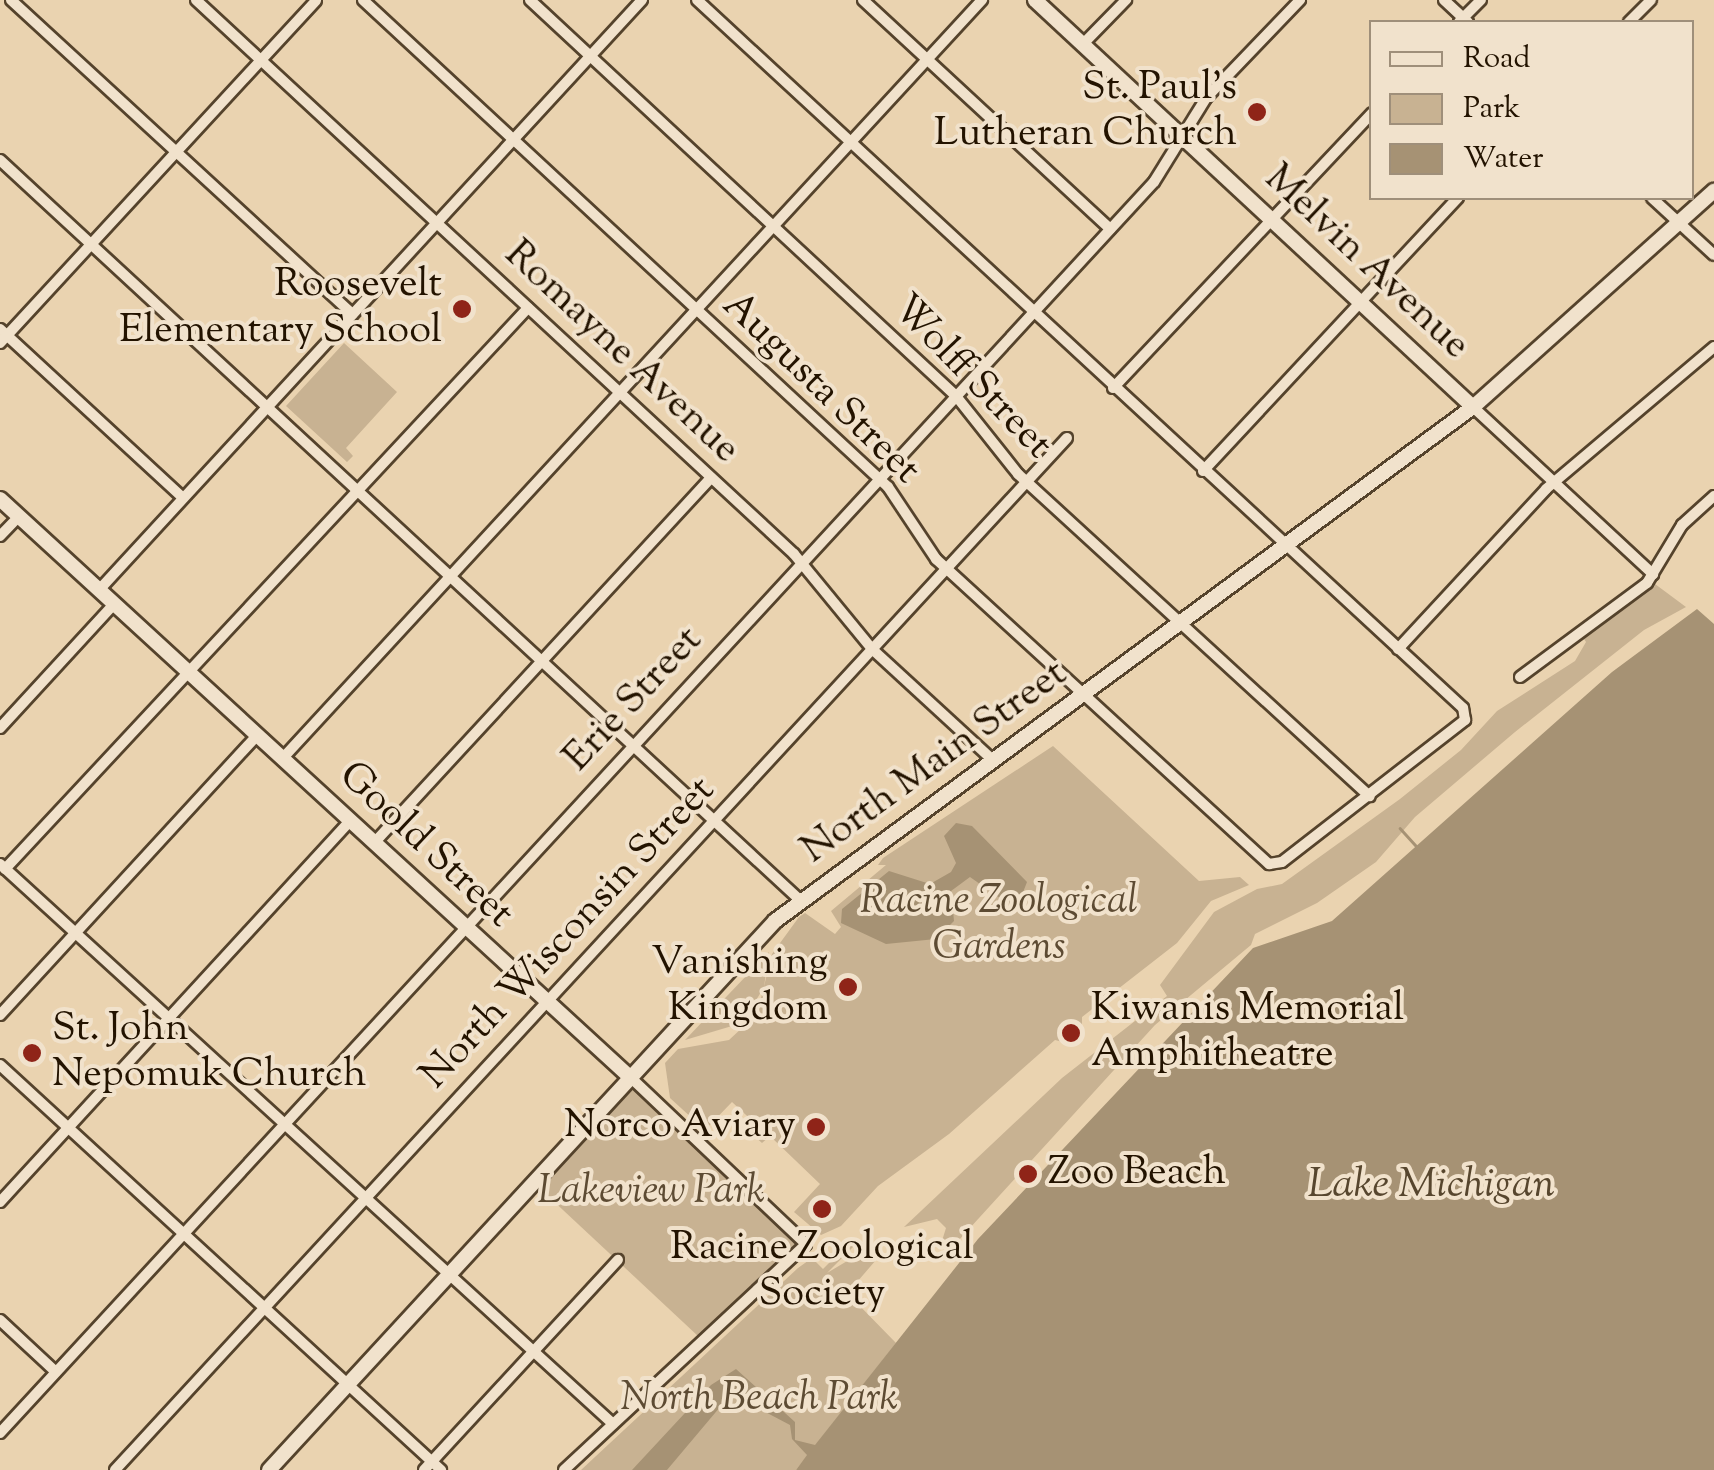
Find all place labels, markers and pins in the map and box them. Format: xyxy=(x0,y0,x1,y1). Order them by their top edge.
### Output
place label: St. Paul's Lutheran Church xyxy=(934,65,1237,159)
marker: St. Paul's Lutheran Church xyxy=(1246,101,1268,123)
place label: Roosevelt Elementary School xyxy=(119,262,442,356)
marker: Roosevelt Elementary School xyxy=(451,298,473,320)
place label: Vanishing Kingdom xyxy=(651,940,828,1034)
marker: Vanishing Kingdom xyxy=(837,976,859,998)
place label: Kiwanis Memorial Amphitheatre xyxy=(1091,986,1404,1080)
place label: St. John Nepomuk Church xyxy=(52,1006,366,1100)
marker: Kiwanis Memorial Amphitheatre xyxy=(1060,1022,1082,1044)
marker: St. John Nepomuk Church xyxy=(21,1042,43,1064)
place label: Norco Aviary xyxy=(564,1103,796,1151)
marker: Norco Aviary xyxy=(805,1116,827,1138)
place label: Zoo Beach xyxy=(1048,1150,1226,1198)
marker: Zoo Beach xyxy=(1017,1163,1039,1185)
marker: Racine Zoological Society xyxy=(811,1198,833,1220)
place label: Racine Zoological Society xyxy=(670,1225,974,1319)

